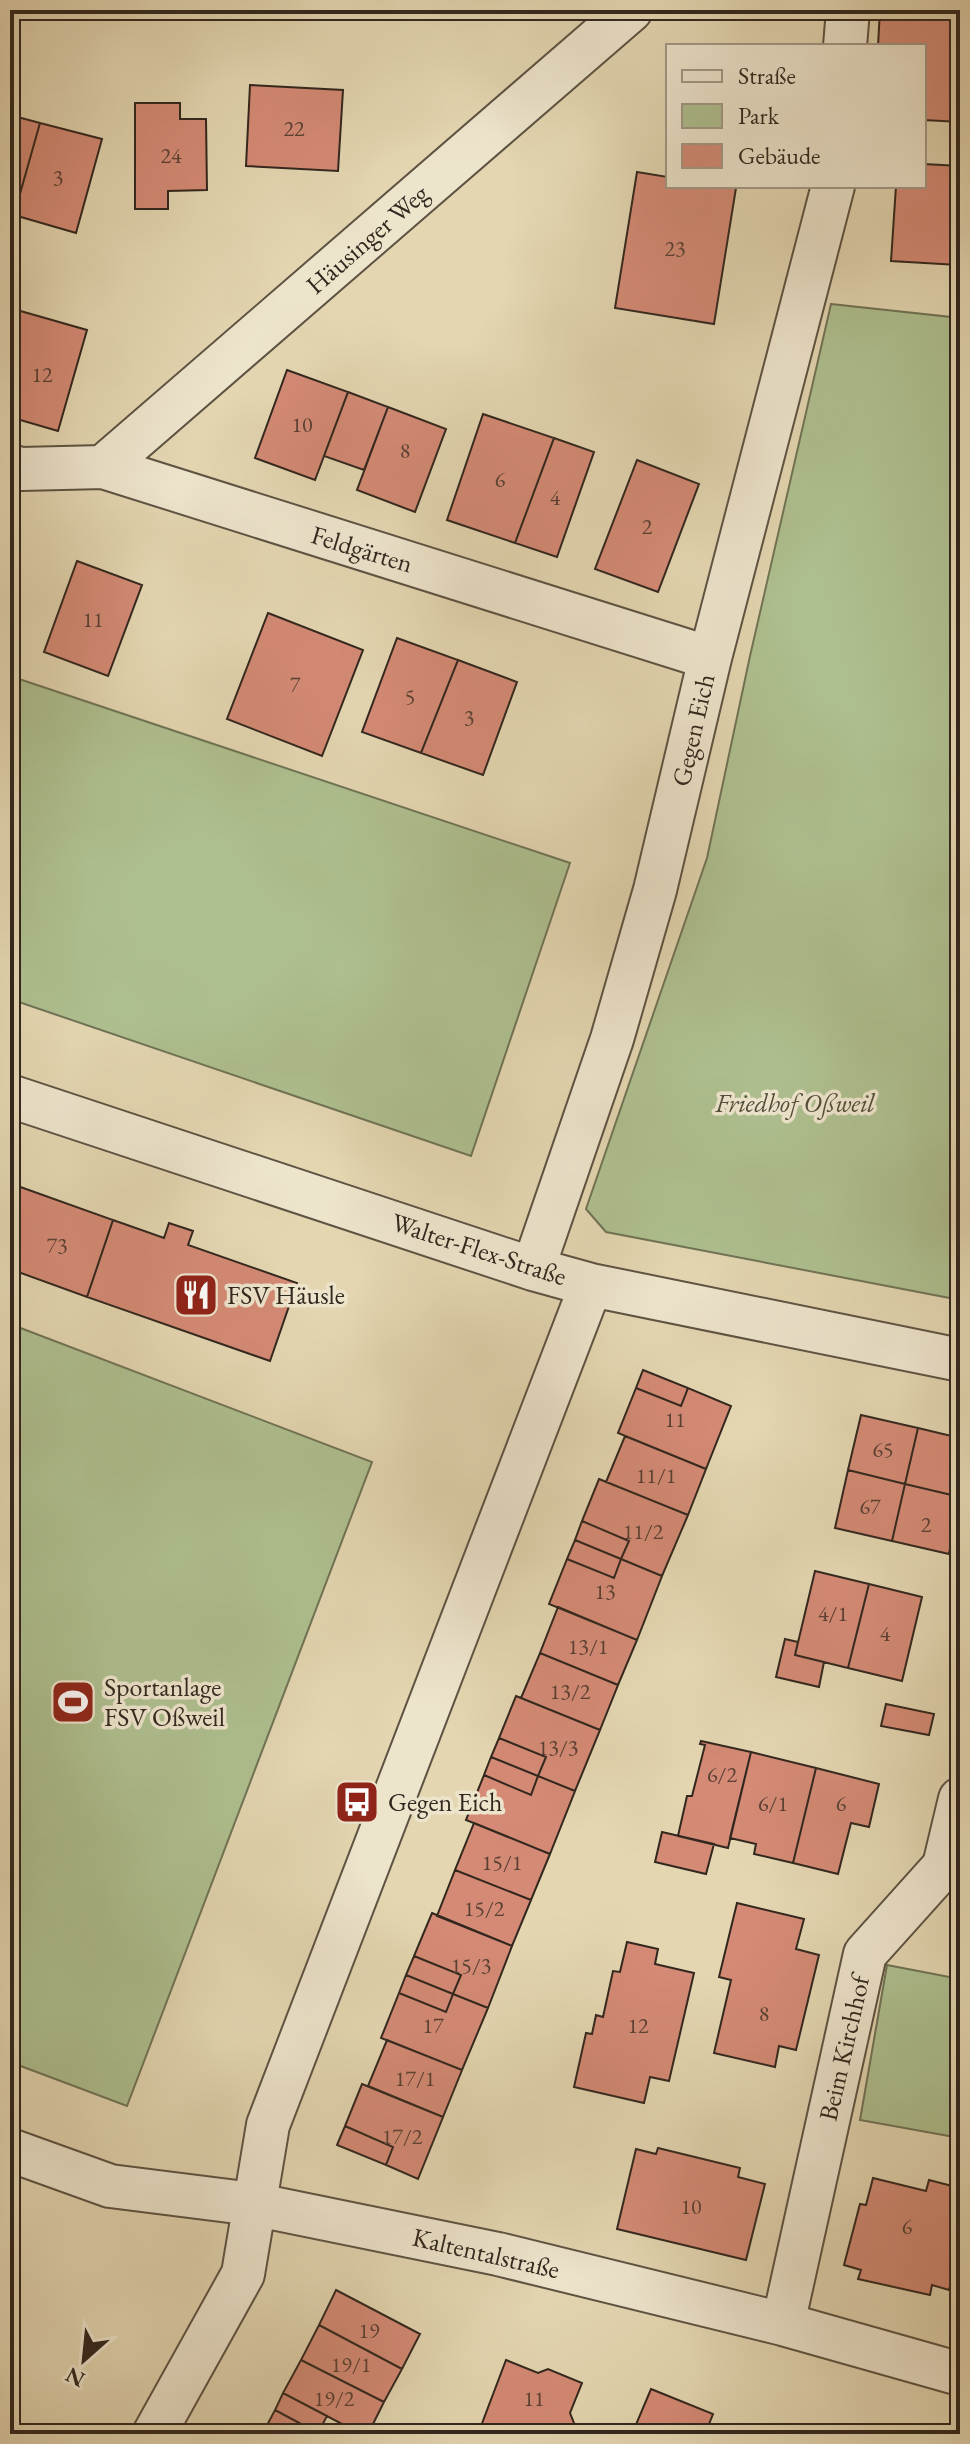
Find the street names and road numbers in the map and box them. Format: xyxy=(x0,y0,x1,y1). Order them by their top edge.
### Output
street label: Häusinger Weg xyxy=(299,176,436,302)
street label: Feldgärten xyxy=(307,517,417,581)
street label: Gegen Eich xyxy=(664,670,722,790)
street label: Walter-Flex-Straße xyxy=(387,1205,571,1293)
street label: Beim Kirchhof xyxy=(811,1969,878,2124)
street label: Kaltentalstraße xyxy=(409,2220,563,2286)

